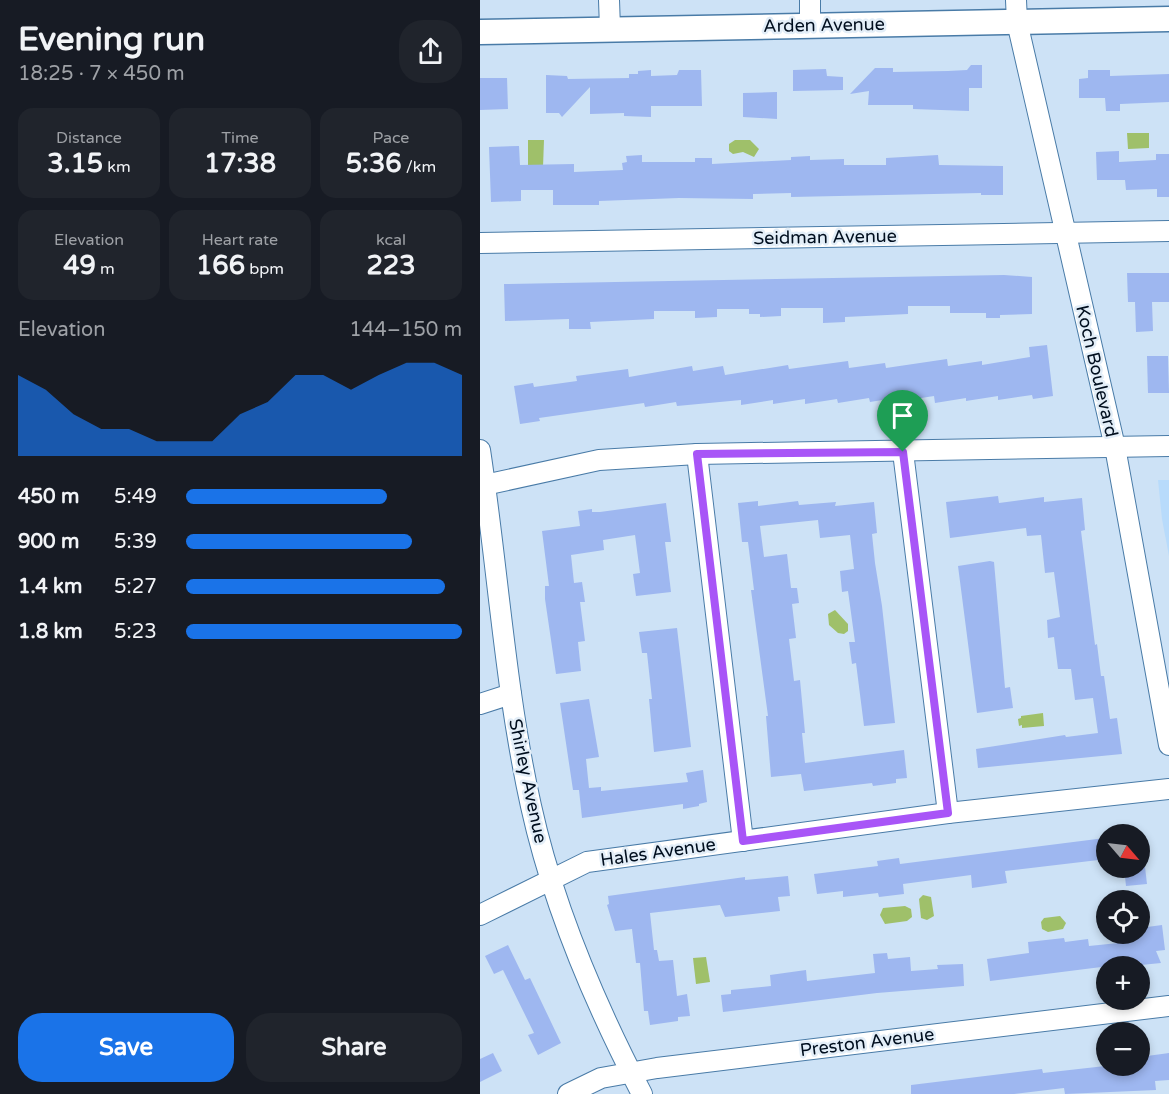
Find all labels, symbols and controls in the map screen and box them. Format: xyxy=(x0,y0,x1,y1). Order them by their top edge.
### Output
street label: Arden Avenue xyxy=(763,13,885,37)
text: Evening run xyxy=(18,20,205,59)
button: share xyxy=(399,20,462,83)
text: 18:25 · 7 × 450 m xyxy=(18,62,185,86)
text: Distance xyxy=(56,128,122,148)
text: Time xyxy=(221,128,259,148)
text: Pace xyxy=(373,128,409,148)
text: 3.15 xyxy=(47,148,103,179)
text: 17:38 xyxy=(204,148,276,179)
text: 5:36 xyxy=(346,148,402,179)
text: km xyxy=(103,157,131,177)
text: /km xyxy=(402,157,436,177)
street label: Seidman Avenue xyxy=(753,225,897,249)
text: Elevation xyxy=(54,230,124,250)
text: Heart rate xyxy=(202,230,278,250)
text: kcal xyxy=(376,230,406,250)
text: 49 xyxy=(63,250,96,281)
text: 166 xyxy=(196,250,245,281)
text: 223 xyxy=(367,250,415,281)
text: m xyxy=(96,259,115,279)
text: bpm xyxy=(245,259,284,279)
street label: Koch Boulevard xyxy=(1071,303,1123,439)
text: Elevation xyxy=(18,318,105,342)
text: 144–150 m xyxy=(349,318,462,342)
pin xyxy=(877,390,928,452)
icon: arrive xyxy=(886,399,919,432)
text: 450 m xyxy=(18,485,79,509)
text: 5:49 xyxy=(114,485,157,509)
text: 900 m xyxy=(18,530,79,554)
text: 5:39 xyxy=(114,530,157,554)
text: 1.4 km xyxy=(18,575,82,599)
text: 5:27 xyxy=(114,575,157,599)
text: 1.8 km xyxy=(18,620,83,644)
text: 5:23 xyxy=(114,620,157,644)
street label: Shirley Avenue xyxy=(504,717,552,845)
north arrow xyxy=(1096,824,1150,878)
map controls xyxy=(1096,824,1150,1076)
street label: Hales Avenue xyxy=(599,833,717,871)
button: locate xyxy=(1096,890,1150,944)
button: + xyxy=(1096,956,1150,1010)
button: Save xyxy=(18,1013,234,1082)
button: Share xyxy=(246,1013,462,1082)
button: − xyxy=(1096,1022,1150,1076)
street label: Preston Avenue xyxy=(799,1023,935,1061)

